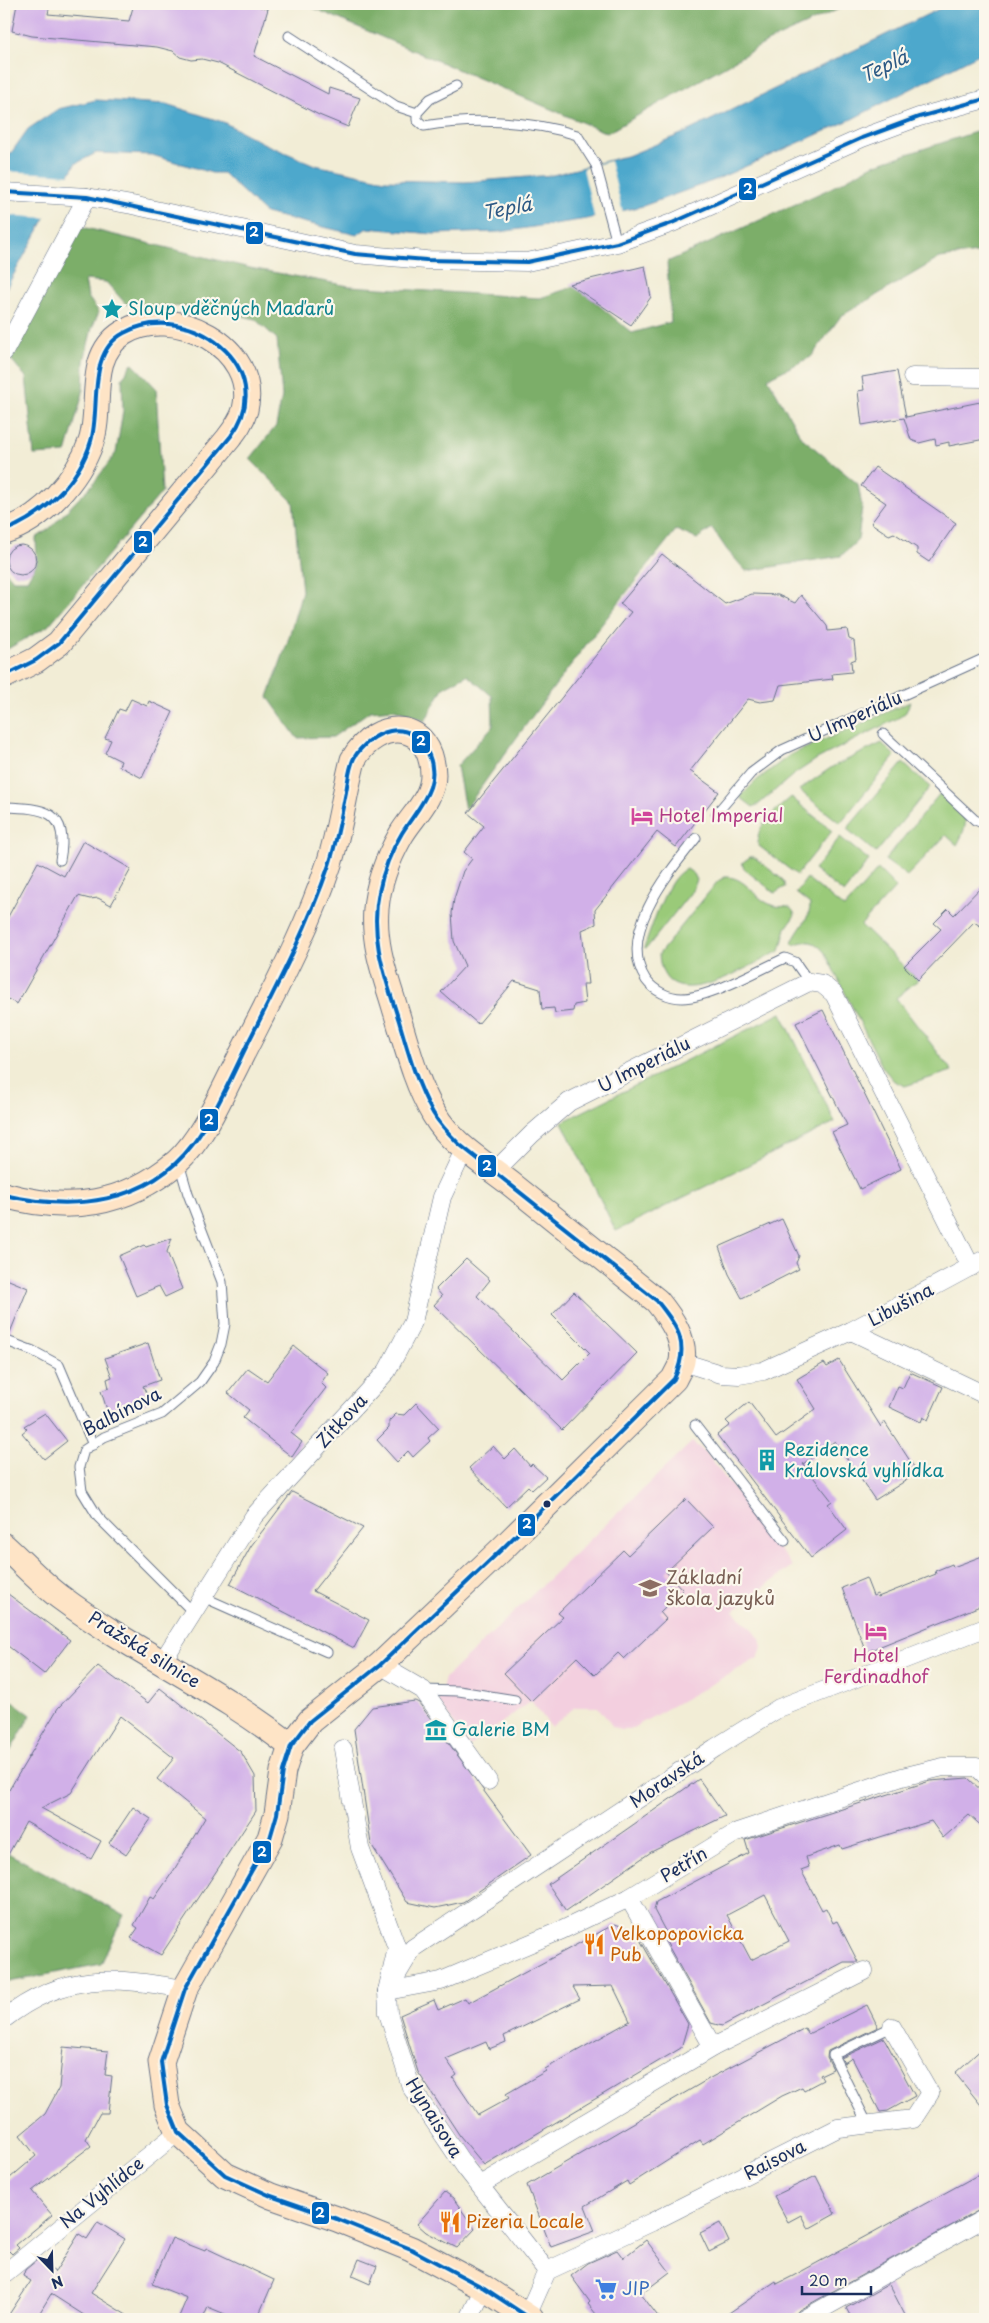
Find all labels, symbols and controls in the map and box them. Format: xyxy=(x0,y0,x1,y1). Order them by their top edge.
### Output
water label: Teplá xyxy=(855,41,913,88)
line badge: 2 xyxy=(738,177,757,201)
text: 2 xyxy=(743,178,753,199)
water label: Teplá xyxy=(480,188,535,225)
line badge: 2 xyxy=(245,221,264,245)
text: 2 xyxy=(249,221,259,242)
place label: Sloup vděčných Maďarů xyxy=(128,294,334,321)
place icon: Sloup vděčných Maďarů xyxy=(99,296,125,322)
line badge: 2 xyxy=(133,530,153,554)
text: 2 xyxy=(138,531,148,552)
street label: U Imperiálu xyxy=(803,683,906,748)
line badge: 2 xyxy=(411,730,431,754)
text: 2 xyxy=(416,730,426,751)
place label: Hotel Imperial xyxy=(659,801,783,828)
hotel icon: Hotel Imperial xyxy=(629,803,655,829)
street label: U Imperiálu xyxy=(592,1029,694,1099)
line badge: 2 xyxy=(199,1108,219,1132)
text: 2 xyxy=(204,1109,214,1130)
line badge: 2 xyxy=(477,1154,497,1178)
text: 2 xyxy=(482,1155,492,1176)
street label: Libušina xyxy=(863,1275,939,1332)
street label: Balbínova xyxy=(77,1379,165,1442)
street label: Zítkova xyxy=(309,1387,373,1453)
place label: Rezidence Královská vyhlídka xyxy=(784,1435,944,1483)
building icon: Rezidence Královská vyhlídka xyxy=(754,1447,780,1473)
unlabelled marker xyxy=(542,1499,552,1509)
line badge: 2 xyxy=(517,1513,536,1537)
text: 2 xyxy=(522,1513,532,1534)
place label: Základní škola jazyků xyxy=(666,1563,775,1611)
school or university icon: Základní škola jazyků xyxy=(637,1575,663,1601)
street label: Pražská silnice xyxy=(83,1603,206,1694)
hotel icon: Hotel Ferdinadhof xyxy=(863,1618,889,1644)
place label: Hotel Ferdinadhof xyxy=(823,1641,931,1689)
place label: Galerie BM xyxy=(452,1715,550,1742)
museum icon: Galerie BM xyxy=(423,1717,449,1743)
street label: Moravská xyxy=(624,1743,709,1814)
street label: Petřín xyxy=(654,1839,712,1888)
line badge: 2 xyxy=(252,1840,272,1864)
text: 2 xyxy=(257,1841,267,1862)
place label: Velkopopovicka Pub xyxy=(610,1919,745,1967)
restaurant icon: Velkopopovicka Pub xyxy=(581,1931,607,1957)
street label: Hynaisova xyxy=(400,2072,471,2162)
street label: Raisova xyxy=(739,2132,810,2186)
street label: Na Vyhlídce xyxy=(53,2149,149,2234)
line badge: 2 xyxy=(311,2201,330,2225)
text: 2 xyxy=(315,2202,325,2223)
place label: Pizeria Locale xyxy=(466,2207,584,2234)
restaurant icon: Pizeria Locale xyxy=(437,2209,463,2235)
north arrow xyxy=(28,2246,78,2296)
scale bar xyxy=(802,2263,870,2295)
text: 20 m xyxy=(809,2268,848,2291)
text: N xyxy=(48,2271,66,2294)
place label: JIP xyxy=(622,2274,650,2301)
supermarket icon: JIP xyxy=(593,2276,619,2302)

